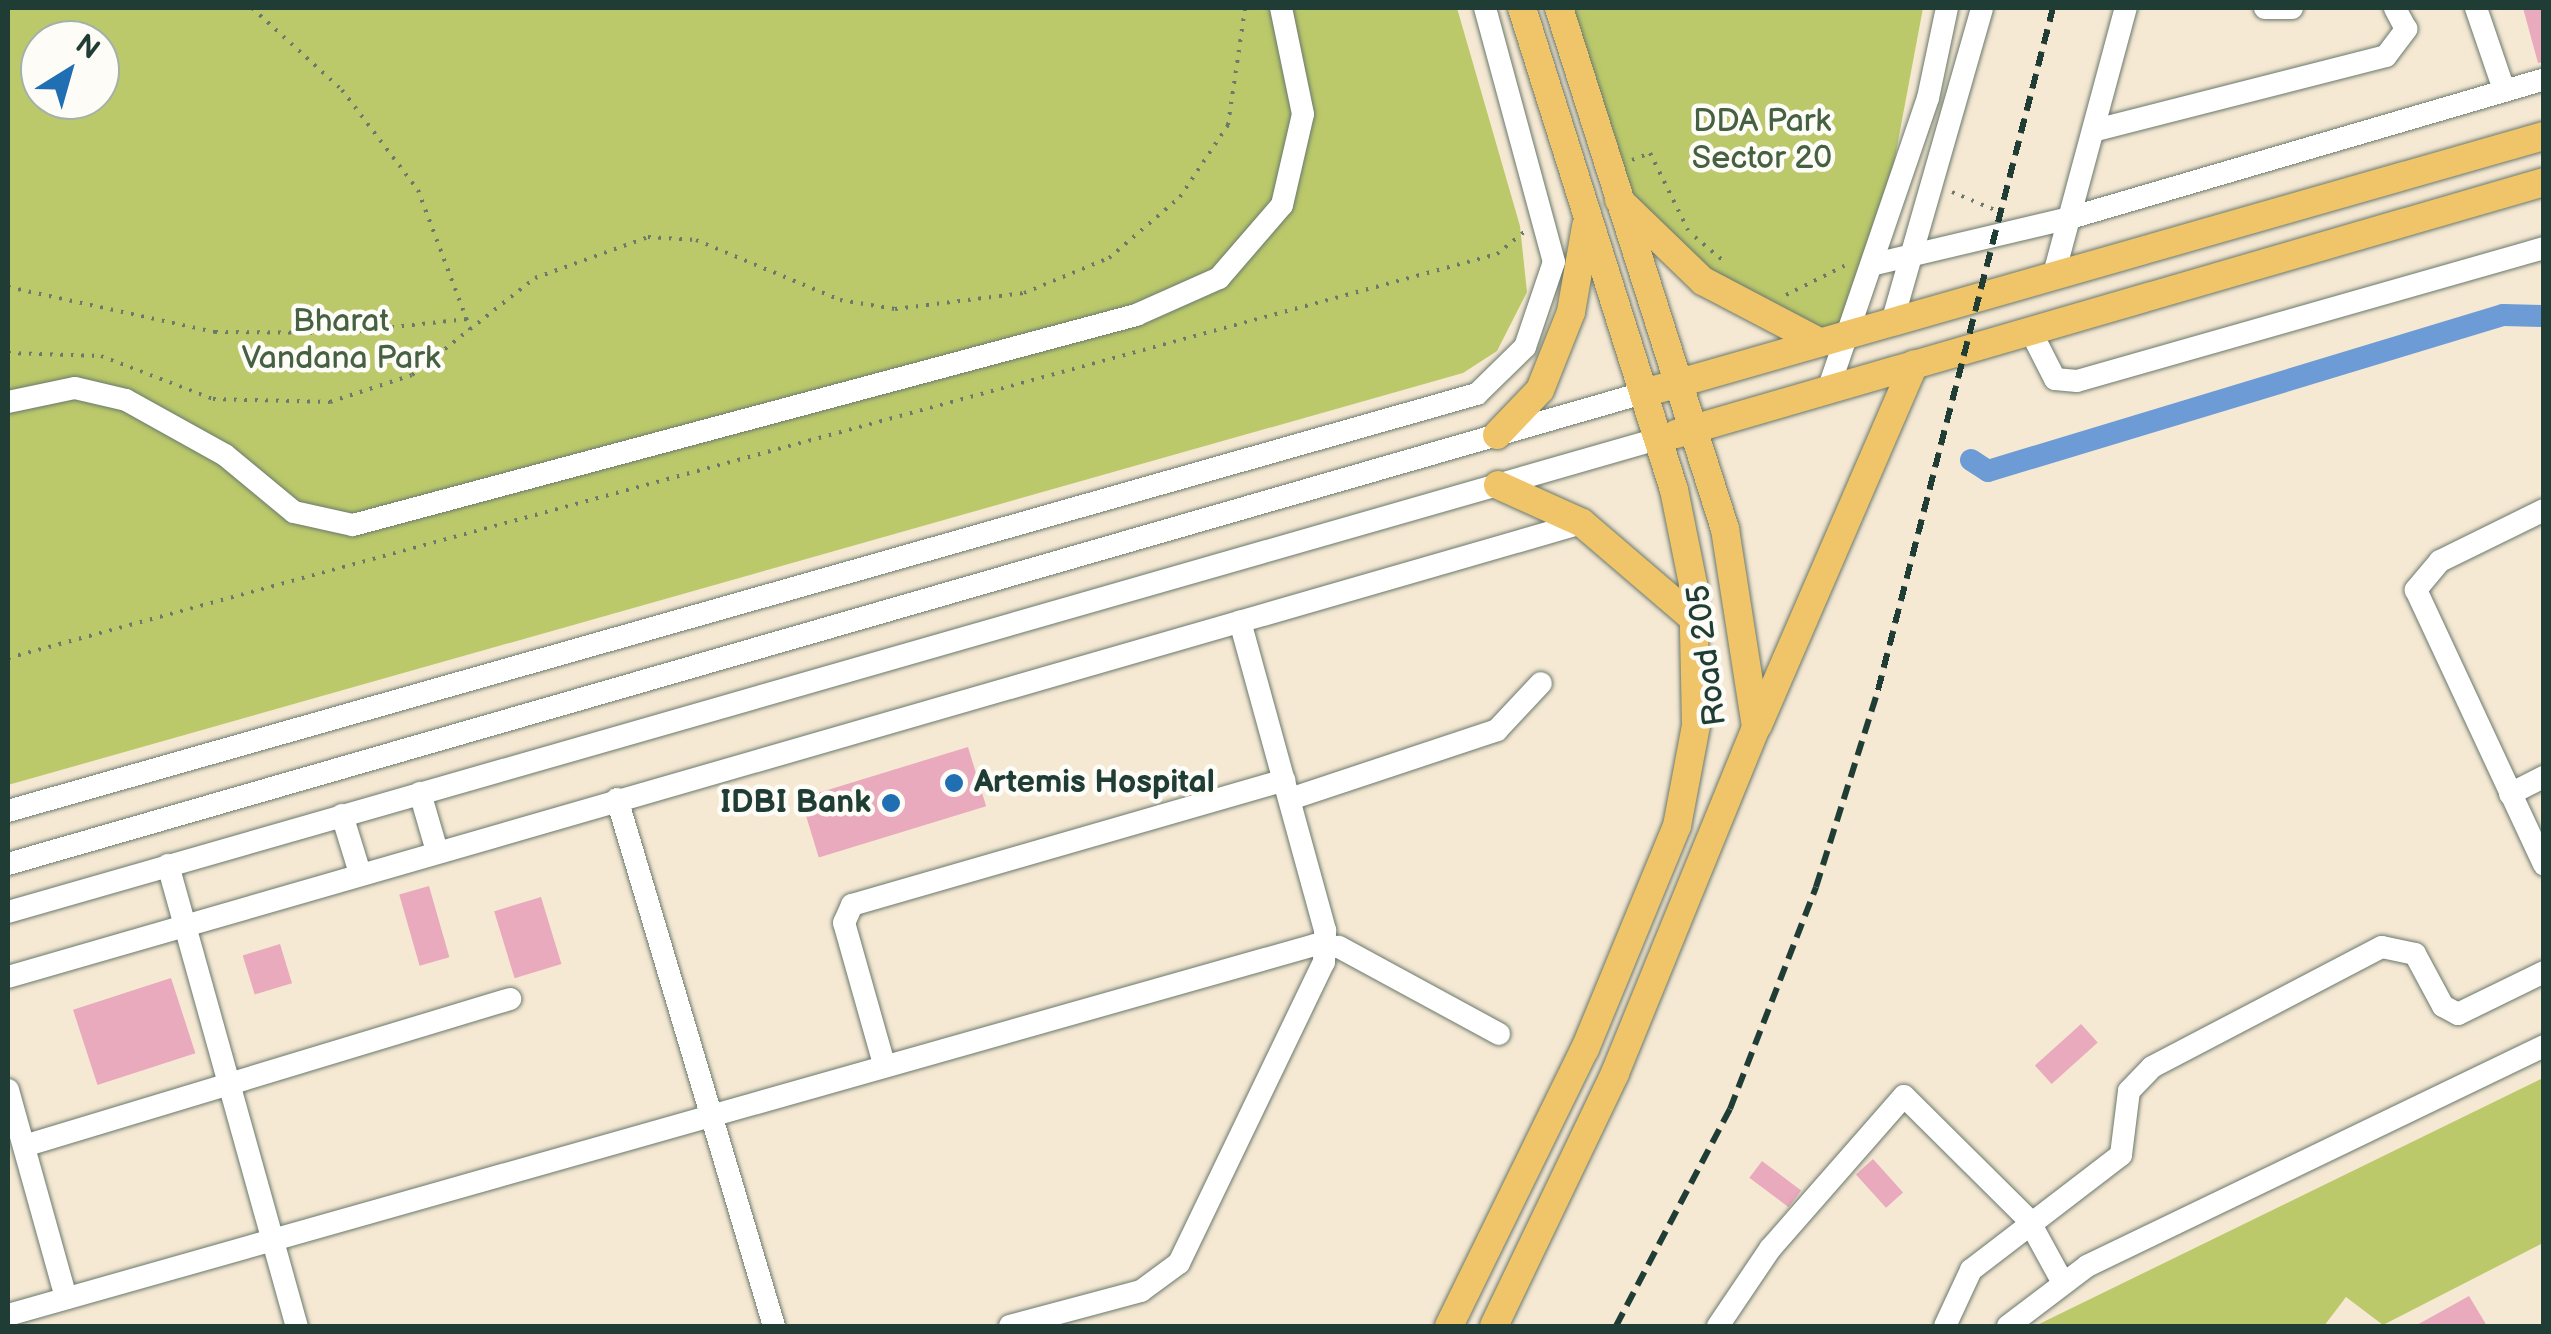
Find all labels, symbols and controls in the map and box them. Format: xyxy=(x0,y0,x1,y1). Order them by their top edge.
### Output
north arrow xyxy=(20,20,120,120)
text: N xyxy=(69,28,105,67)
park label: DDA Park Sector 20 xyxy=(1692,104,1832,179)
park label: Bharat Vandana Park xyxy=(242,304,440,379)
street label: Road 205 xyxy=(1680,582,1736,728)
place label: Artemis Hospital xyxy=(974,764,1215,802)
marker: Artemis Hospital xyxy=(943,772,965,794)
place label: IDBI Bank xyxy=(720,784,871,822)
marker: IDBI Bank xyxy=(880,792,902,814)

